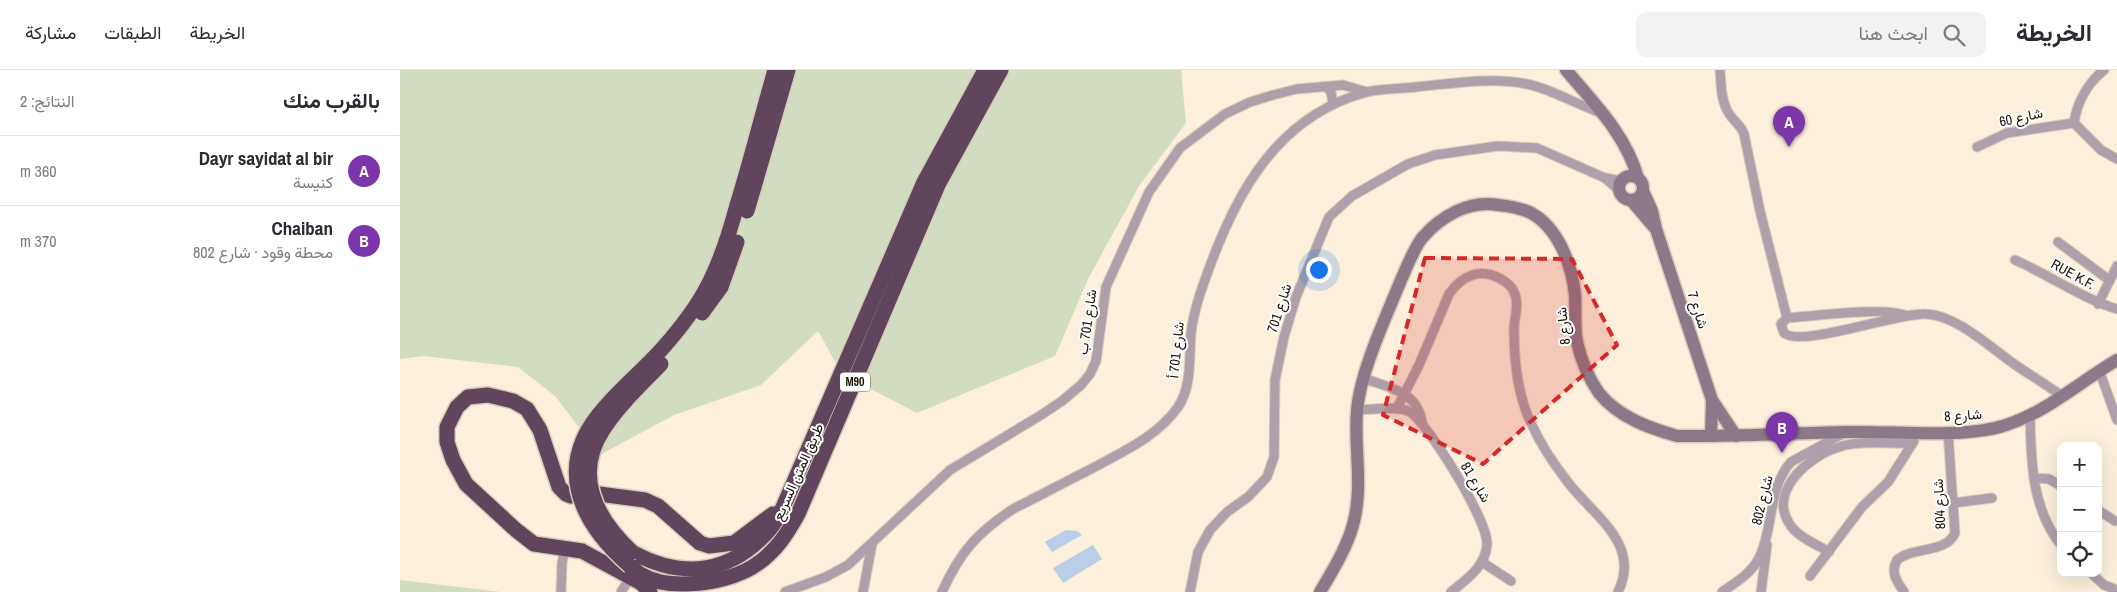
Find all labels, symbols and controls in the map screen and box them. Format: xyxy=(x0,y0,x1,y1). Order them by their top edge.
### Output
search box xyxy=(1636,12,1986,57)
text: الخريطة xyxy=(2016,16,2092,48)
text: مشاركة xyxy=(25,20,76,45)
text: الطبقات xyxy=(104,20,161,45)
text: الخريطة xyxy=(189,20,245,45)
text: ابحث هنا xyxy=(1858,20,1928,46)
icon: search xyxy=(1940,21,1968,49)
text: بالقرب منك xyxy=(283,86,380,115)
text: النتائج: 2 xyxy=(20,90,75,112)
street label: شارع 60 xyxy=(1998,104,2045,132)
pin: A xyxy=(1773,106,1805,147)
text: Dayr sayidat al bir xyxy=(199,145,333,171)
text: 360 m xyxy=(20,160,56,182)
text: A xyxy=(359,160,369,182)
text: كنيسة xyxy=(293,171,333,193)
text: Chaiban xyxy=(272,215,333,241)
text: 370 m xyxy=(20,230,56,252)
text: B xyxy=(359,230,369,252)
text: محطة وقود · شارع 802 xyxy=(193,241,333,263)
street label: RUE K.F. xyxy=(2048,255,2098,293)
your location xyxy=(1306,257,1332,283)
street label: شارع 701 xyxy=(1263,281,1297,335)
street label: شارع 701 ب xyxy=(1073,288,1102,356)
street label: شارع 7 xyxy=(1682,289,1712,331)
street label: شارع 8 xyxy=(1552,306,1576,346)
street label: شارع 701 أ xyxy=(1164,321,1190,379)
road number: M90 xyxy=(840,372,870,392)
street label: شارع 8 xyxy=(1944,405,1983,427)
pin: B xyxy=(1766,412,1798,453)
street label: طريق المتن السريع xyxy=(769,421,829,524)
map controls xyxy=(2057,442,2102,577)
button: + xyxy=(2057,442,2102,487)
street label: شارع 81 xyxy=(1455,458,1495,507)
street label: شارع 802 xyxy=(1747,473,1779,527)
street label: شارع 804 xyxy=(1929,478,1951,530)
button: − xyxy=(2057,487,2102,532)
button: locate xyxy=(2057,532,2102,577)

